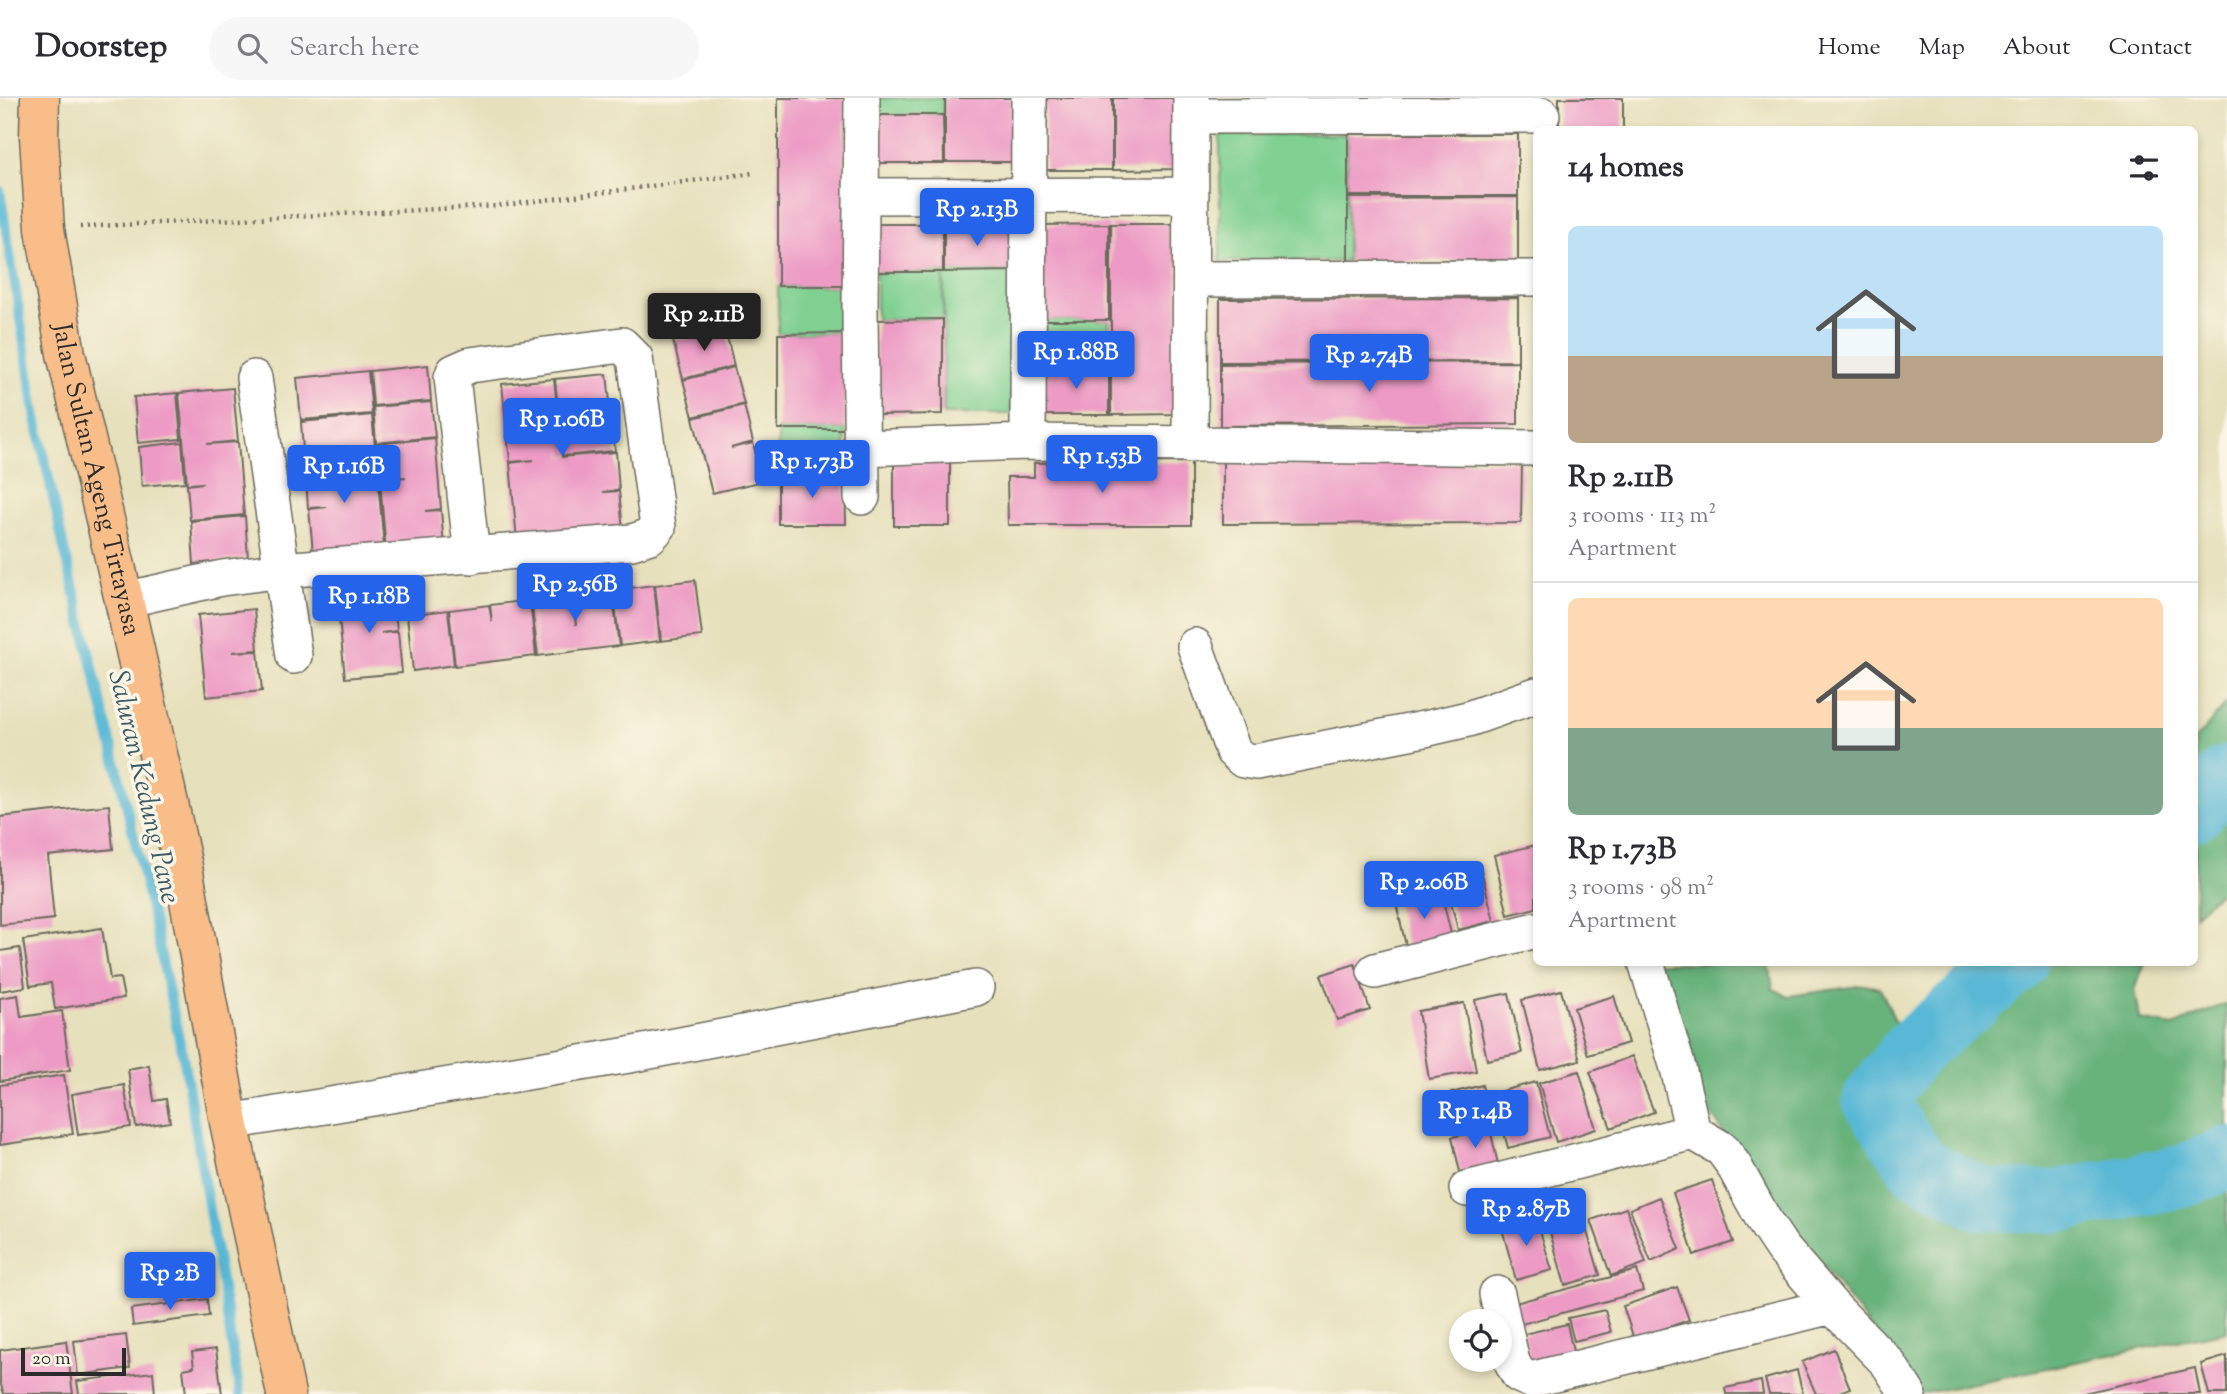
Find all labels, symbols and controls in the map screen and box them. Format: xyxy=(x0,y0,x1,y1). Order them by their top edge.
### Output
search box xyxy=(209,17,699,80)
text: Doorstep xyxy=(35,24,167,72)
icon: search xyxy=(233,29,271,67)
text: Search here xyxy=(289,30,420,67)
text: Home xyxy=(1818,31,1881,65)
text: Map xyxy=(1919,31,1965,65)
text: About xyxy=(2003,31,2070,65)
text: Contact xyxy=(2108,31,2192,65)
text: 14 homes xyxy=(1568,147,1684,190)
icon: filters xyxy=(2125,149,2163,187)
pin: Rp 2.13B xyxy=(905,188,1049,248)
text: Rp 2.13B xyxy=(936,194,1018,227)
icon: home xyxy=(1803,271,1929,397)
pin: Rp 2.11B xyxy=(632,294,776,353)
text: Rp 2.11B xyxy=(664,299,744,332)
street label: Jalan Sultan Ageng Tirtayasa xyxy=(42,319,150,639)
pin: Rp 1.88B xyxy=(1004,331,1148,391)
pin: Rp 2.74B xyxy=(1297,334,1441,394)
text: Rp 1.88B xyxy=(1033,337,1119,370)
text: Rp 2.74B xyxy=(1326,340,1412,373)
pin: Rp 1.06B xyxy=(490,398,634,458)
text: Rp 1.06B xyxy=(519,404,605,437)
pin: Rp 1.53B xyxy=(1030,436,1174,495)
pin: Rp 1.73B xyxy=(740,440,884,500)
text: Rp 1.53B xyxy=(1062,441,1142,474)
pin: Rp 1.16B xyxy=(272,446,416,505)
text: Rp 1.73B xyxy=(771,446,853,479)
text: Rp 1.16B xyxy=(303,451,385,484)
text: Rp 2.11B xyxy=(1568,457,1673,500)
text: 3 rooms · 113 m² xyxy=(1568,500,1716,533)
text: Apartment xyxy=(1568,533,1677,566)
pin: Rp 2.56B xyxy=(503,564,647,623)
text: Rp 2.56B xyxy=(533,569,617,602)
pin: Rp 1.18B xyxy=(297,575,441,635)
text: Rp 1.18B xyxy=(328,581,410,614)
icon: home xyxy=(1803,643,1929,769)
water label: Saluran Kedung Pane xyxy=(97,666,189,908)
text: Rp 1.73B xyxy=(1568,829,1676,872)
pin: Rp 2.06B xyxy=(1352,862,1496,921)
text: Rp 2.06B xyxy=(1380,867,1468,900)
text: 3 rooms · 98 m² xyxy=(1568,872,1714,905)
text: Apartment xyxy=(1568,905,1677,938)
pin: Rp 1.4B xyxy=(1410,1090,1540,1150)
text: Rp 1.4B xyxy=(1438,1096,1512,1129)
pin: Rp 2.87B xyxy=(1454,1188,1598,1248)
text: Rp 2.87B xyxy=(1482,1194,1570,1227)
pin: Rp 2B xyxy=(121,1252,219,1312)
text: Rp 2B xyxy=(140,1258,200,1291)
map controls xyxy=(1449,1309,1512,1372)
button: locate xyxy=(1449,1309,1512,1372)
scale bar xyxy=(21,1345,126,1377)
text: 20 m xyxy=(32,1346,71,1373)

